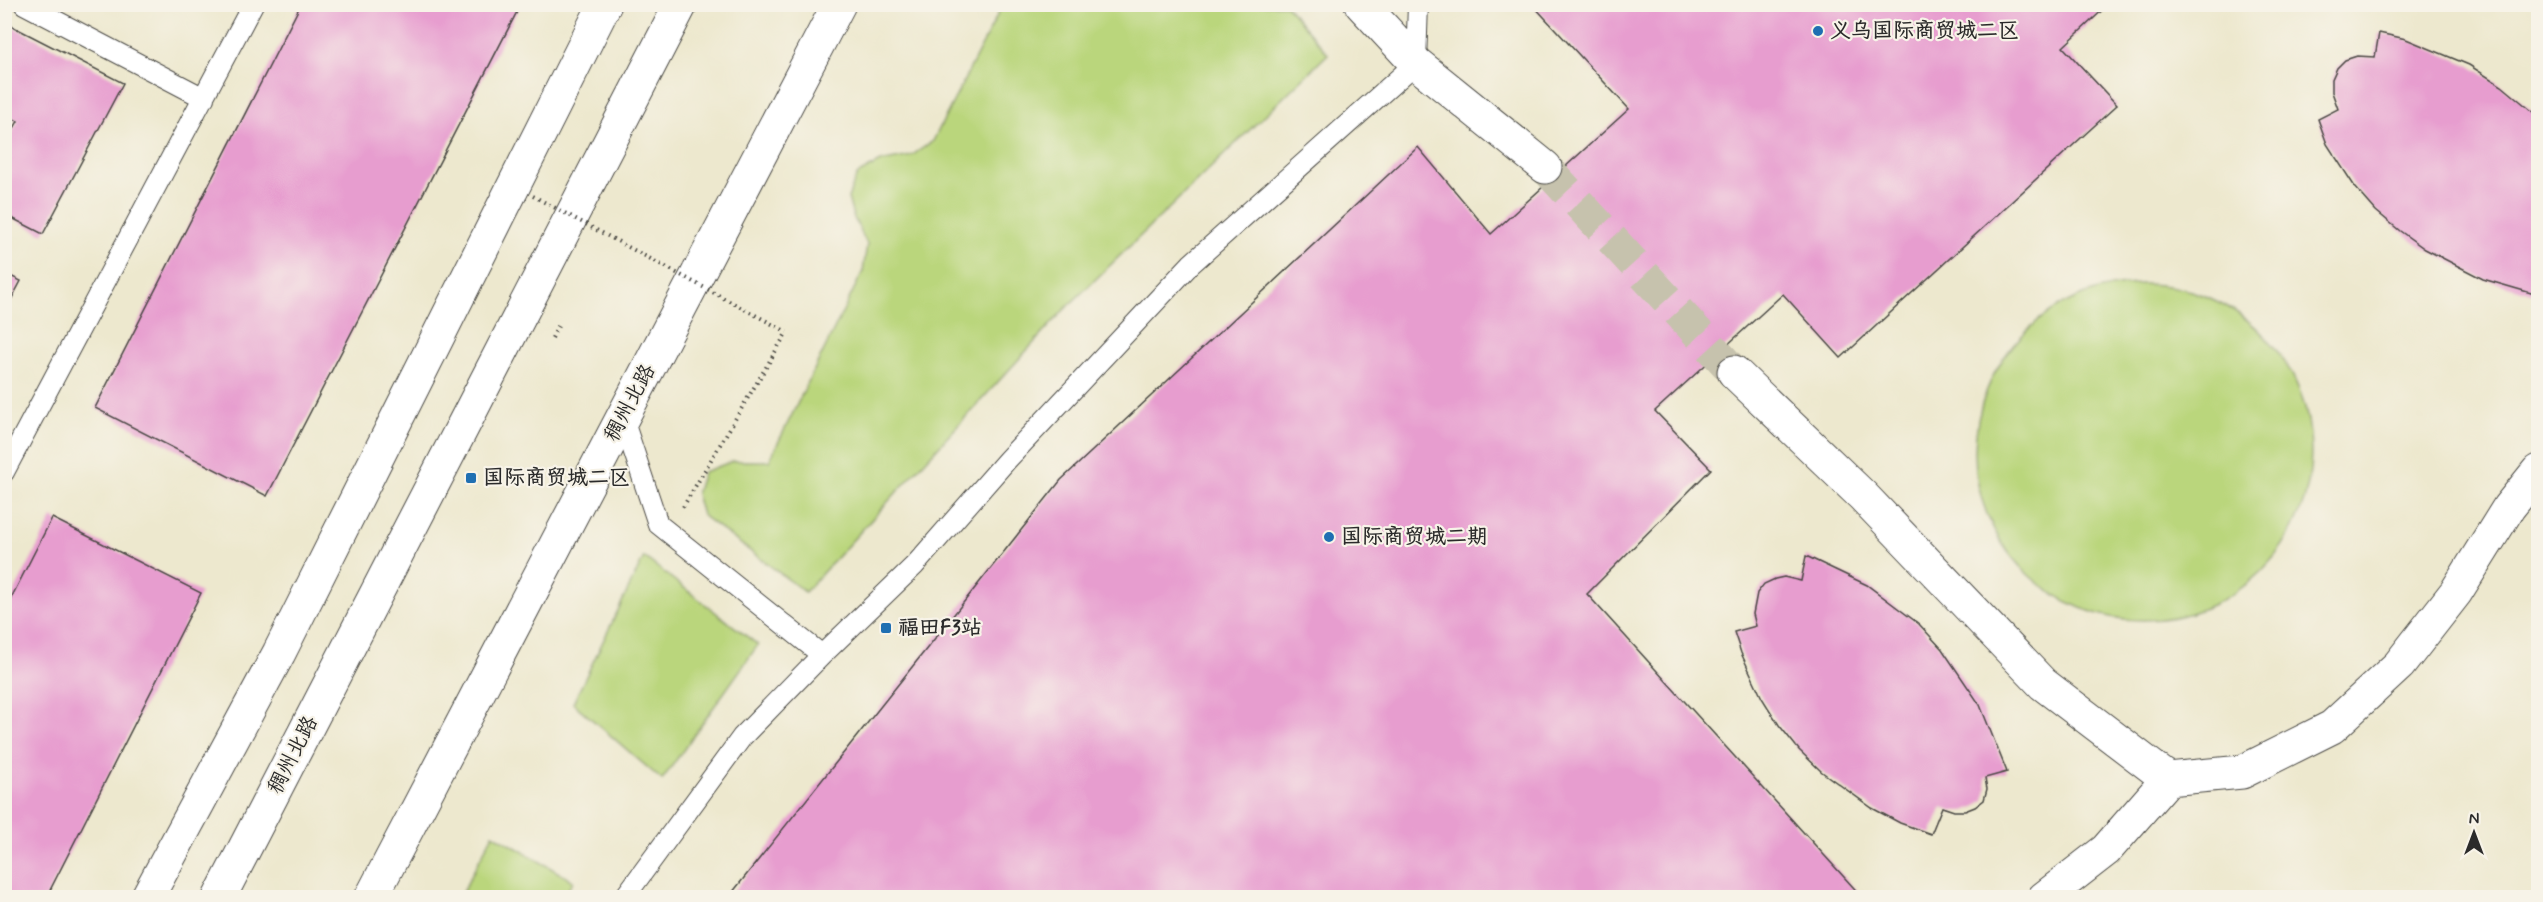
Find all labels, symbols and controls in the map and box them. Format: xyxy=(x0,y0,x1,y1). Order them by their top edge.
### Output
place label: 义乌国际商贸城二区 xyxy=(1830,17,2019,45)
marker: 义乌国际商贸城二区 xyxy=(1811,24,1825,38)
street label: 稠州北路 xyxy=(598,359,662,447)
place label: 国际商贸城二区 xyxy=(483,464,630,492)
marker: 国际商贸城二区 xyxy=(464,471,478,485)
place label: 国际商贸城二期 xyxy=(1341,523,1488,551)
marker: 国际商贸城二期 xyxy=(1322,530,1336,544)
place label: 福田F3站 xyxy=(898,614,982,642)
marker: 福田F3站 xyxy=(879,621,893,635)
street label: 稠州北路 xyxy=(261,711,325,799)
north arrow xyxy=(2444,803,2504,863)
text: N xyxy=(2469,809,2479,830)

